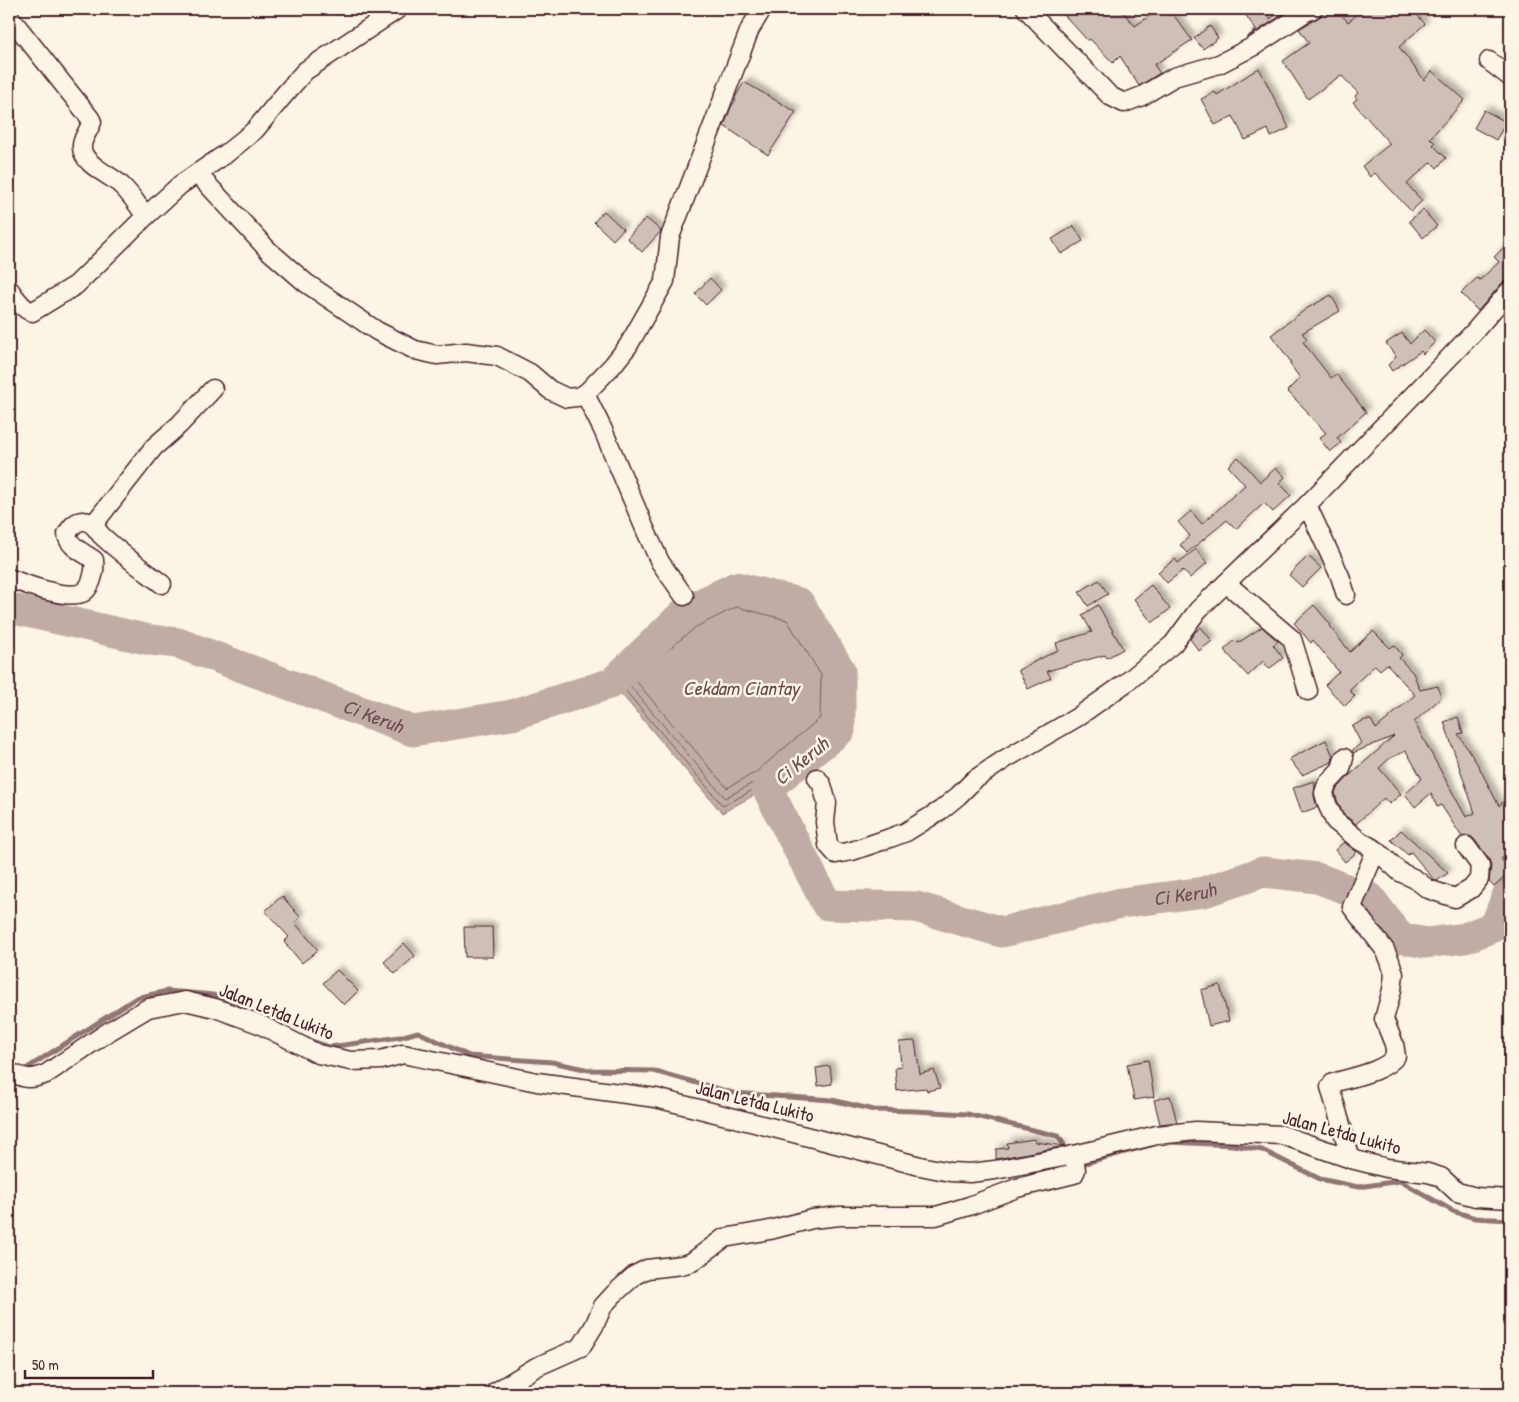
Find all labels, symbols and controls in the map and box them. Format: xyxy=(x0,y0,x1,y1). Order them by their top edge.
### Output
water label: Cekdam Ciantay xyxy=(683,674,802,702)
water label: Ci Keruh xyxy=(339,692,409,740)
water label: Ci Keruh xyxy=(768,729,835,791)
water label: Ci Keruh xyxy=(1152,875,1221,912)
street label: Jalan Letda Lukito xyxy=(216,976,338,1046)
street label: Jalan Letda Lukito xyxy=(693,1074,817,1128)
street label: Jalan Letda Lukito xyxy=(1280,1104,1404,1160)
scale bar xyxy=(25,1347,152,1379)
text: 50 m xyxy=(32,1354,59,1375)

